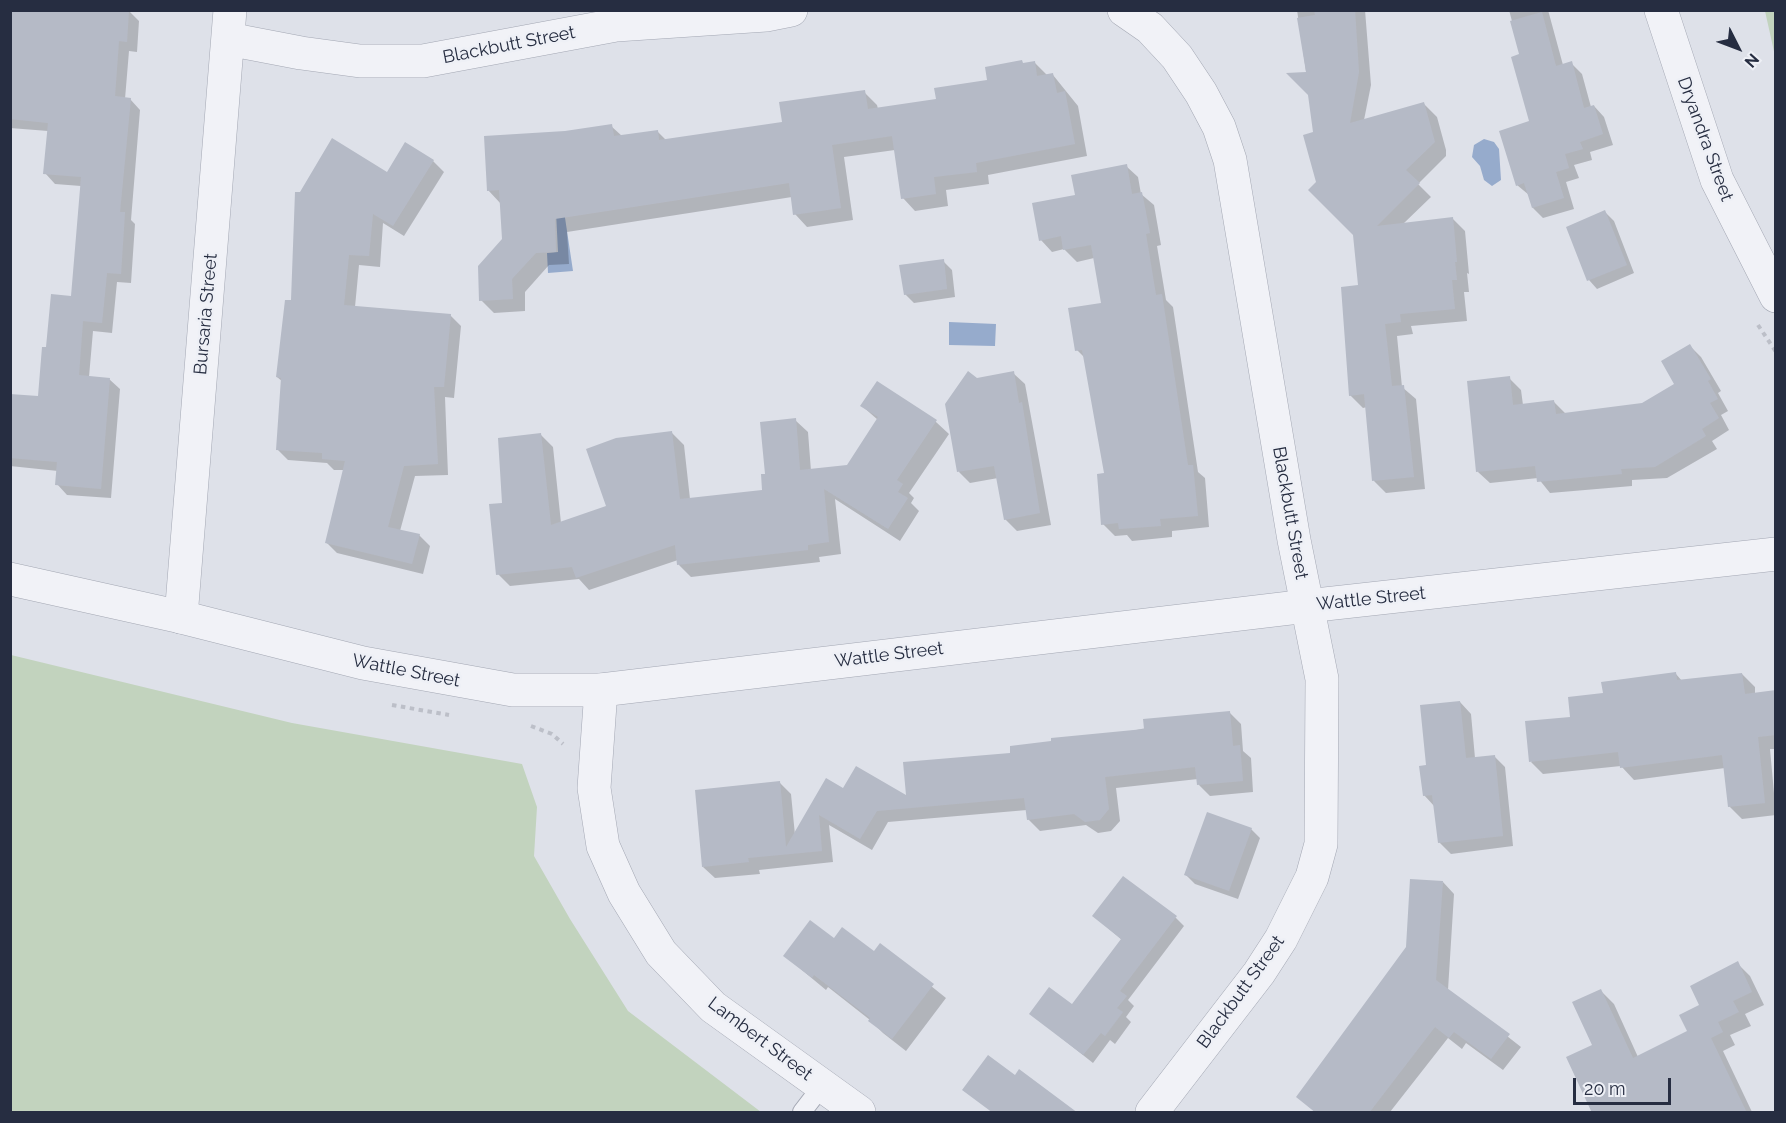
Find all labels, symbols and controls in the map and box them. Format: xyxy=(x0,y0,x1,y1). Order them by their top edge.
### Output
north arrow xyxy=(1708,18,1768,78)
street label: Blackbutt Street xyxy=(441,22,577,68)
text: N xyxy=(1741,49,1763,71)
street label: Dryandra Street xyxy=(1672,74,1738,204)
street label: Bursaria Street xyxy=(190,252,222,376)
street label: Blackbutt Street xyxy=(1268,445,1312,581)
street label: Wattle Street xyxy=(1315,583,1427,615)
street label: Wattle Street xyxy=(833,638,945,672)
street label: Wattle Street xyxy=(350,650,462,692)
street label: Blackbutt Street xyxy=(1193,931,1289,1053)
street label: Lambert Street xyxy=(703,993,817,1085)
scale bar xyxy=(1576,1066,1674,1104)
text: 20 m xyxy=(1584,1078,1626,1099)

